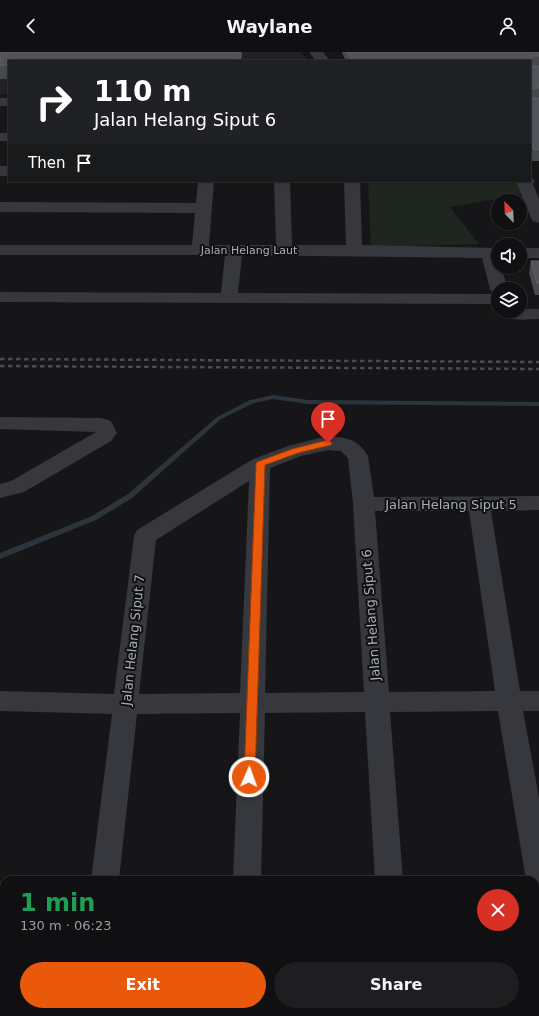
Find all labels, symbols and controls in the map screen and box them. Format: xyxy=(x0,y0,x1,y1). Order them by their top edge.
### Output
icon: back xyxy=(20,15,42,37)
icon: person xyxy=(497,15,519,37)
text: Waylane xyxy=(227,16,312,37)
text: 110 m xyxy=(94,75,191,108)
icon: right xyxy=(28,76,80,128)
text: Jalan Helang Siput 6 xyxy=(94,109,276,130)
icon: arrive xyxy=(73,152,95,174)
text: Then xyxy=(28,154,65,172)
north arrow xyxy=(491,194,527,230)
map controls xyxy=(491,194,527,318)
button: sound xyxy=(491,238,527,274)
street label: Jalan Helang Laut xyxy=(200,244,298,257)
button: layers xyxy=(491,282,527,318)
pin xyxy=(311,402,345,443)
icon: arrive xyxy=(317,408,339,430)
street label: Jalan Helang Siput 5 xyxy=(384,497,517,512)
street label: Jalan Helang Siput 6 xyxy=(359,549,383,682)
street label: Jalan Helang Siput 7 xyxy=(119,574,147,707)
position arrow xyxy=(228,756,270,798)
text: 1 min xyxy=(20,889,95,917)
button: close xyxy=(477,889,519,931)
text: 130 m · 06:23 xyxy=(20,918,111,933)
button: Exit xyxy=(20,962,266,1008)
button: Share xyxy=(274,962,519,1008)

